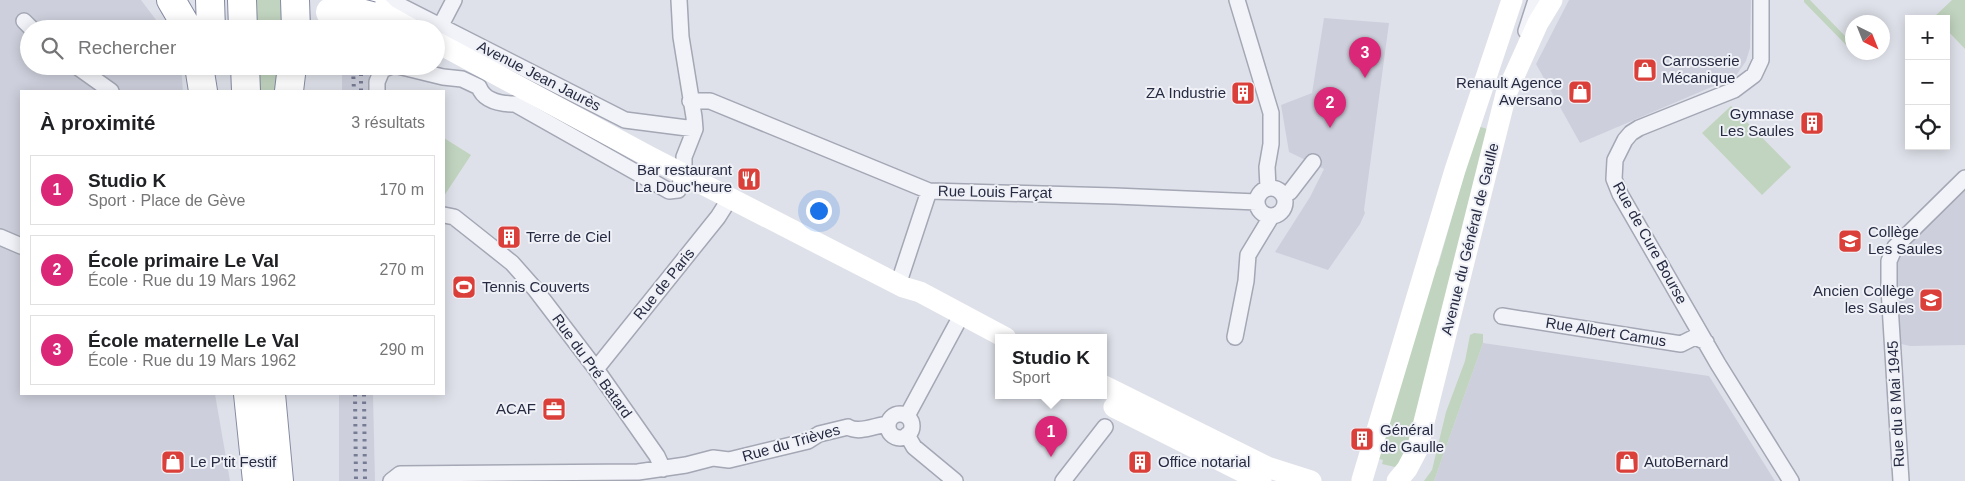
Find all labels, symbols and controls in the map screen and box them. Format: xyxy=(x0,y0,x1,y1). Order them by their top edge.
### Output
north arrow xyxy=(1845,15,1890,60)
map controls xyxy=(1905,15,1950,150)
button: + xyxy=(1905,15,1950,60)
search box xyxy=(20,20,445,75)
icon: search xyxy=(38,34,66,62)
text: Rechercher xyxy=(78,37,176,58)
street label: Avenue Jean Jaurès xyxy=(475,37,604,114)
pin: 3 xyxy=(1349,37,1381,78)
place label: Carrosserie Mécanique xyxy=(1662,52,1740,86)
shop icon: Carrosserie Mécanique xyxy=(1632,57,1658,83)
button: − xyxy=(1905,60,1950,105)
place label: Renault Agence Aversano xyxy=(1456,74,1562,108)
shop icon: Renault Agence Aversano xyxy=(1567,79,1593,105)
building icon: ZA Industrie xyxy=(1230,80,1256,106)
place label: ZA Industrie xyxy=(1146,84,1226,101)
pin: 2 xyxy=(1314,87,1346,128)
place label: Gymnase Les Saules xyxy=(1720,105,1794,139)
button: locate xyxy=(1905,105,1950,150)
building icon: Gymnase Les Saules xyxy=(1799,110,1825,136)
text: À proximité xyxy=(40,111,156,134)
text: 3 résultats xyxy=(351,114,425,131)
street label: Avenue du Général de Gaulle xyxy=(1437,141,1502,337)
place label: Bar restaurant La Douc'heure xyxy=(635,161,733,195)
restaurant icon: Bar restaurant La Douc'heure xyxy=(736,166,762,192)
text: Studio K xyxy=(88,170,166,191)
street label: Rue de Cure Bourse xyxy=(1610,179,1691,307)
text: 1 xyxy=(53,181,61,198)
text: 170 m xyxy=(380,181,424,198)
street label: Rue Louis Farçat xyxy=(938,182,1053,201)
text: Sport · Place de Gève xyxy=(88,192,245,209)
your location xyxy=(806,198,832,224)
place label: Collège Les Saules xyxy=(1868,223,1942,257)
building icon: Terre de Ciel xyxy=(496,224,522,250)
place label: Terre de Ciel xyxy=(526,228,611,245)
school or university icon: Collège Les Saules xyxy=(1837,228,1863,254)
street label: Rue de Paris xyxy=(630,245,698,323)
text: École primaire Le Val xyxy=(88,250,279,271)
text: 2 xyxy=(53,261,61,278)
text: 270 m xyxy=(380,261,424,278)
text: École · Rue du 19 Mars 1962 xyxy=(88,272,296,289)
sports icon: Tennis Couverts xyxy=(451,274,477,300)
place label: Tennis Couverts xyxy=(482,278,590,295)
place label: Ancien Collège les Saules xyxy=(1813,282,1914,316)
school or university icon: Ancien Collège les Saules xyxy=(1918,287,1944,313)
street label: Rue du Pré Batard xyxy=(549,310,636,421)
street label: Rue Albert Camus xyxy=(1545,314,1668,349)
text: École maternelle Le Val xyxy=(88,330,299,351)
popup xyxy=(995,334,1107,399)
street label: Rue du 8 Mai 1945 xyxy=(1884,340,1907,468)
text: 3 xyxy=(53,341,61,358)
text: 290 m xyxy=(380,341,424,358)
text: Studio K xyxy=(1012,347,1090,368)
text: École · Rue du 19 Mars 1962 xyxy=(88,352,296,369)
text: Sport xyxy=(1012,369,1050,386)
office icon: ACAF xyxy=(541,396,567,422)
place label: ACAF xyxy=(496,400,536,417)
pin: 1 xyxy=(1035,416,1067,457)
street label: Rue du Trièves xyxy=(740,420,842,465)
place label: Général de Gaulle xyxy=(1380,421,1444,455)
building icon: Général de Gaulle xyxy=(1349,426,1375,452)
shop icon: Le P'tit Festif xyxy=(160,449,186,475)
building icon: Office notarial xyxy=(1127,449,1153,475)
shop icon: AutoBernard xyxy=(1614,449,1640,475)
place label: Le P'tit Festif xyxy=(190,453,277,470)
place label: Office notarial xyxy=(1158,453,1250,470)
place label: AutoBernard xyxy=(1644,453,1728,470)

